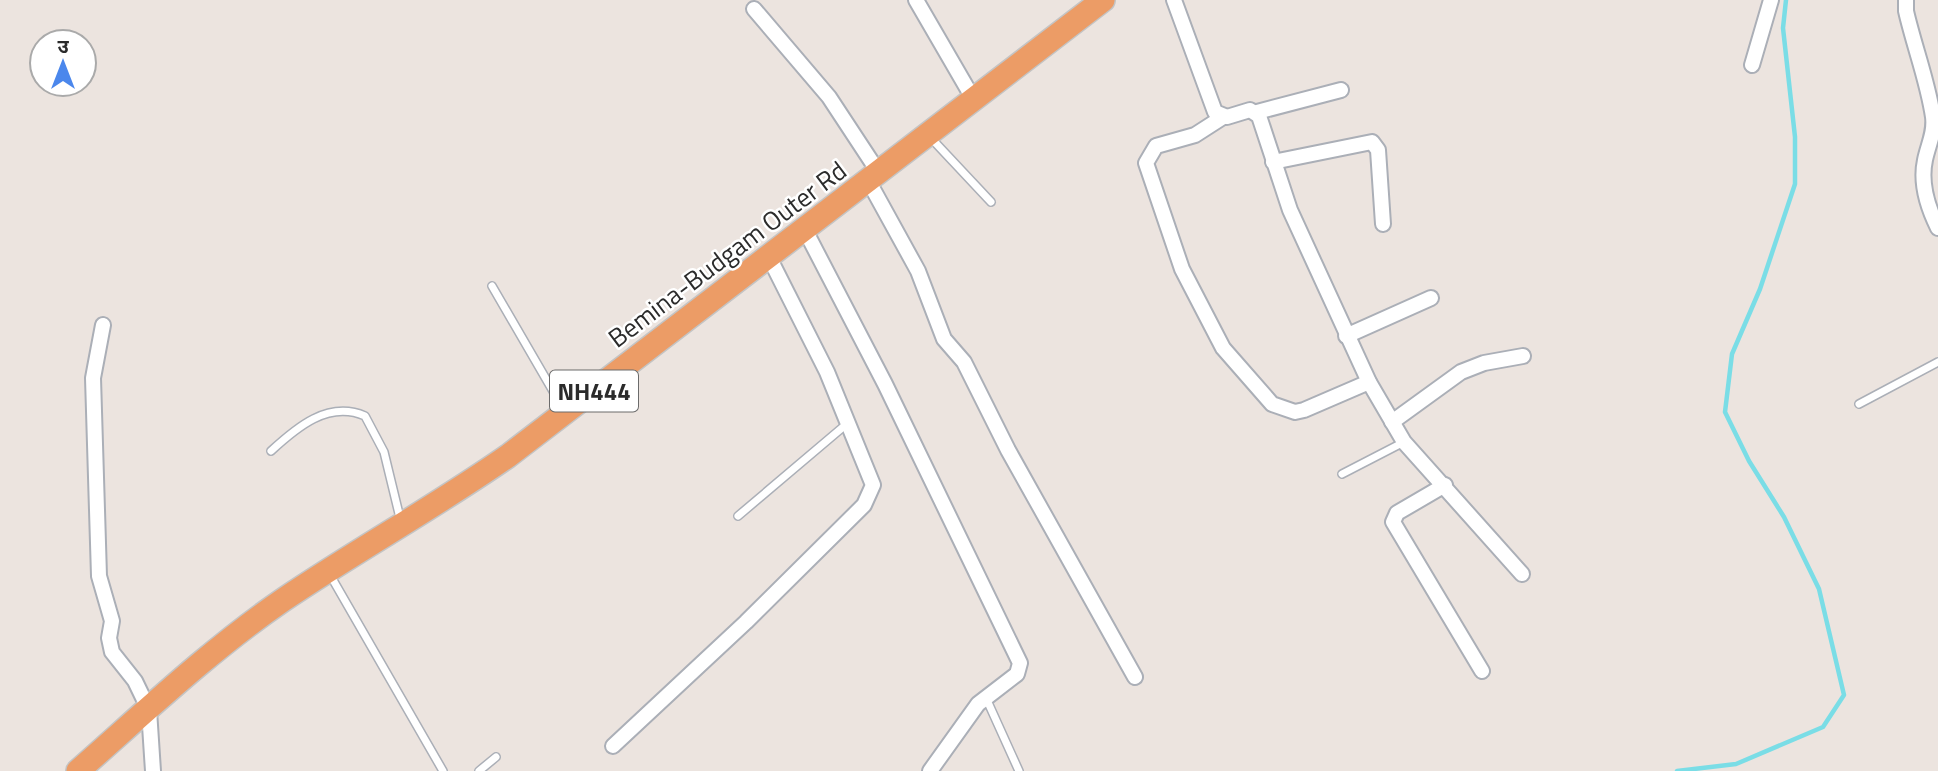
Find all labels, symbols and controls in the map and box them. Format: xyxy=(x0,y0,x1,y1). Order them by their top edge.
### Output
north arrow xyxy=(28,28,98,98)
text: उ xyxy=(57,31,69,60)
street label: Bemina-Budgam Outer Rd xyxy=(600,151,854,357)
road number: NH444 xyxy=(550,370,638,412)

